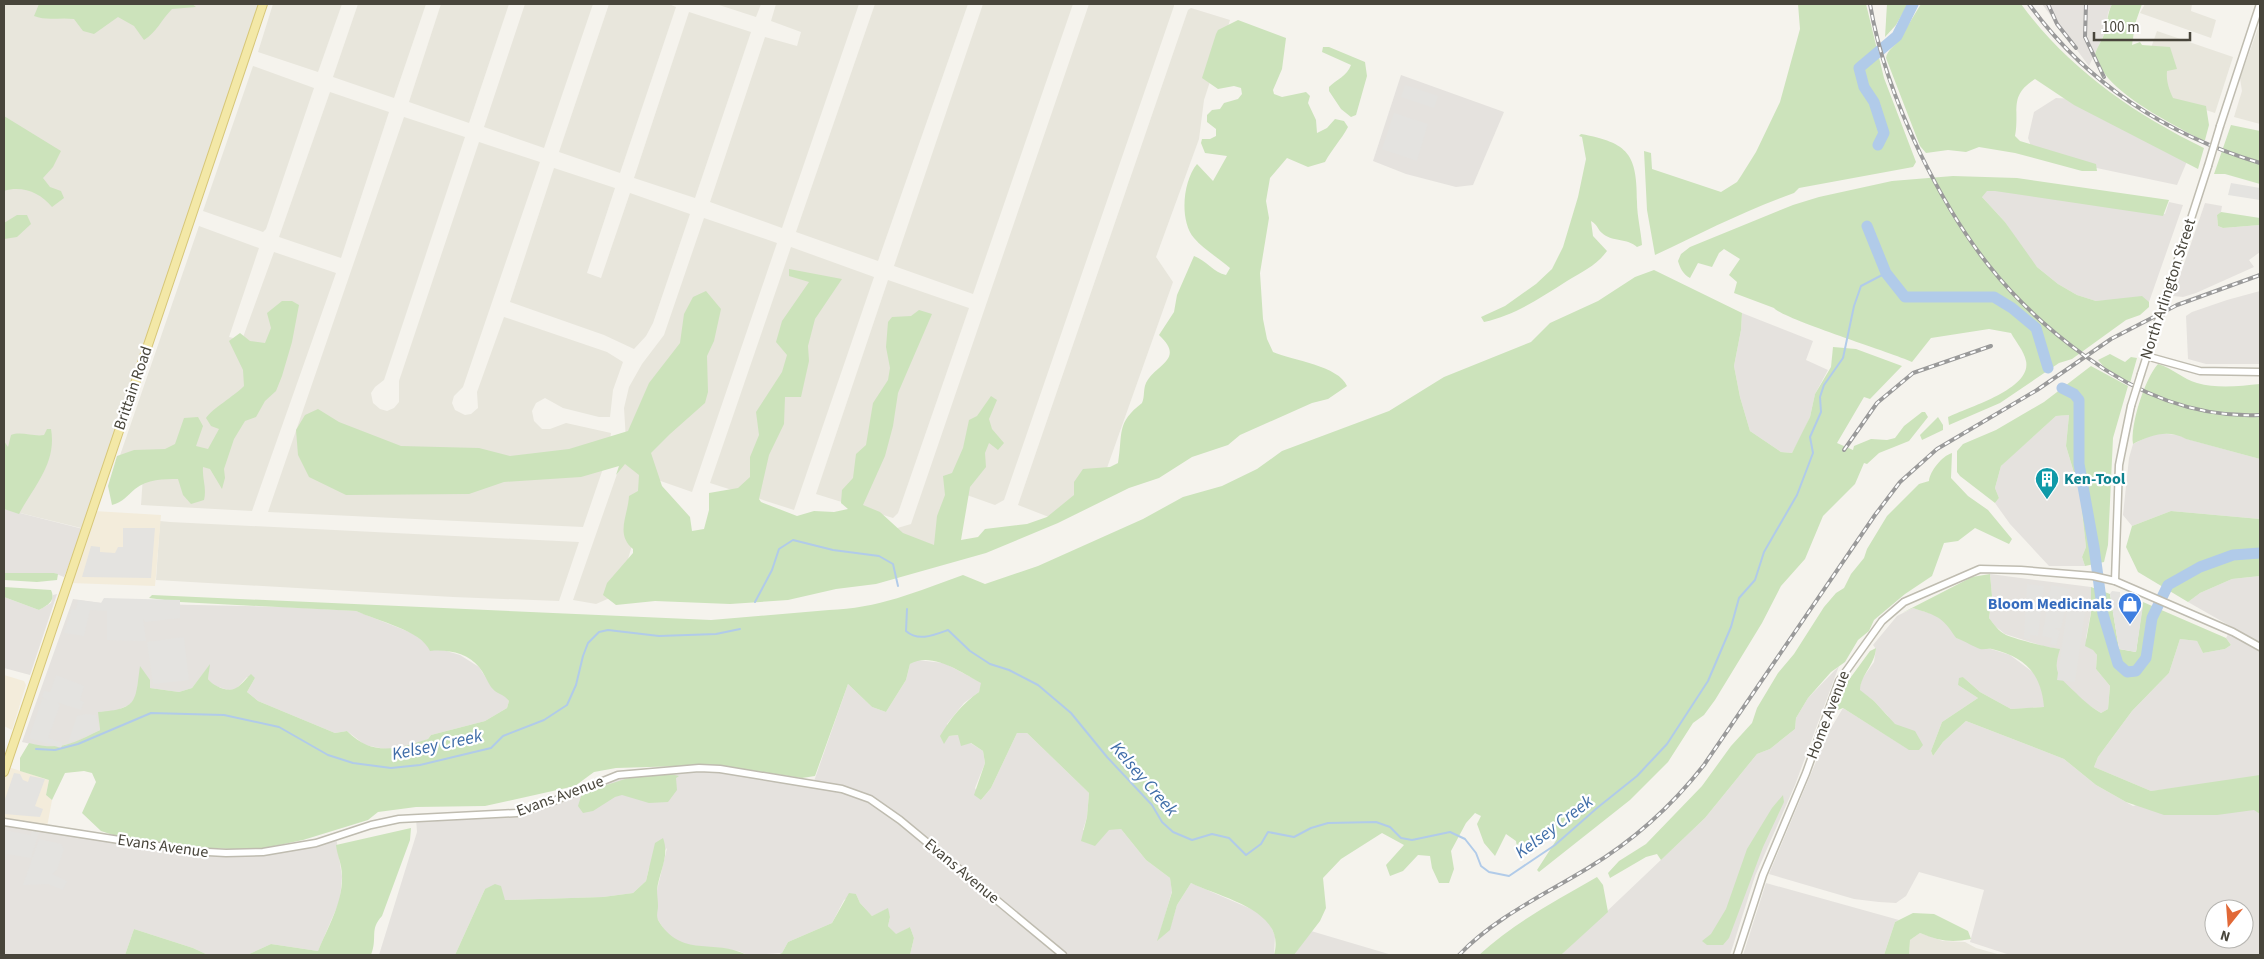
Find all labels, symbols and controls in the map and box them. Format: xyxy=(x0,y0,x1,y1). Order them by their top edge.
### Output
scale bar xyxy=(2094,10,2190,42)
text: 100 m xyxy=(2102,17,2140,38)
street label: North Arlington Street xyxy=(2135,215,2201,362)
street label: Brittain Road xyxy=(108,343,158,433)
building icon: Ken-Tool xyxy=(2034,466,2060,500)
place label: Ken-Tool xyxy=(2064,468,2126,490)
shop icon: Bloom Medicinals xyxy=(2117,591,2143,625)
place label: Bloom Medicinals xyxy=(1988,593,2112,615)
street label: Home Avenue xyxy=(1801,668,1855,762)
water label: Kelsey Creek xyxy=(389,723,485,767)
water label: Kelsey Creek xyxy=(1104,736,1184,822)
street label: Evans Avenue xyxy=(513,770,607,822)
water label: Kelsey Creek xyxy=(1510,789,1599,865)
street label: Evans Avenue xyxy=(116,829,210,863)
street label: Evans Avenue xyxy=(920,833,1004,909)
north arrow xyxy=(2204,899,2254,949)
text: N xyxy=(2218,925,2233,946)

